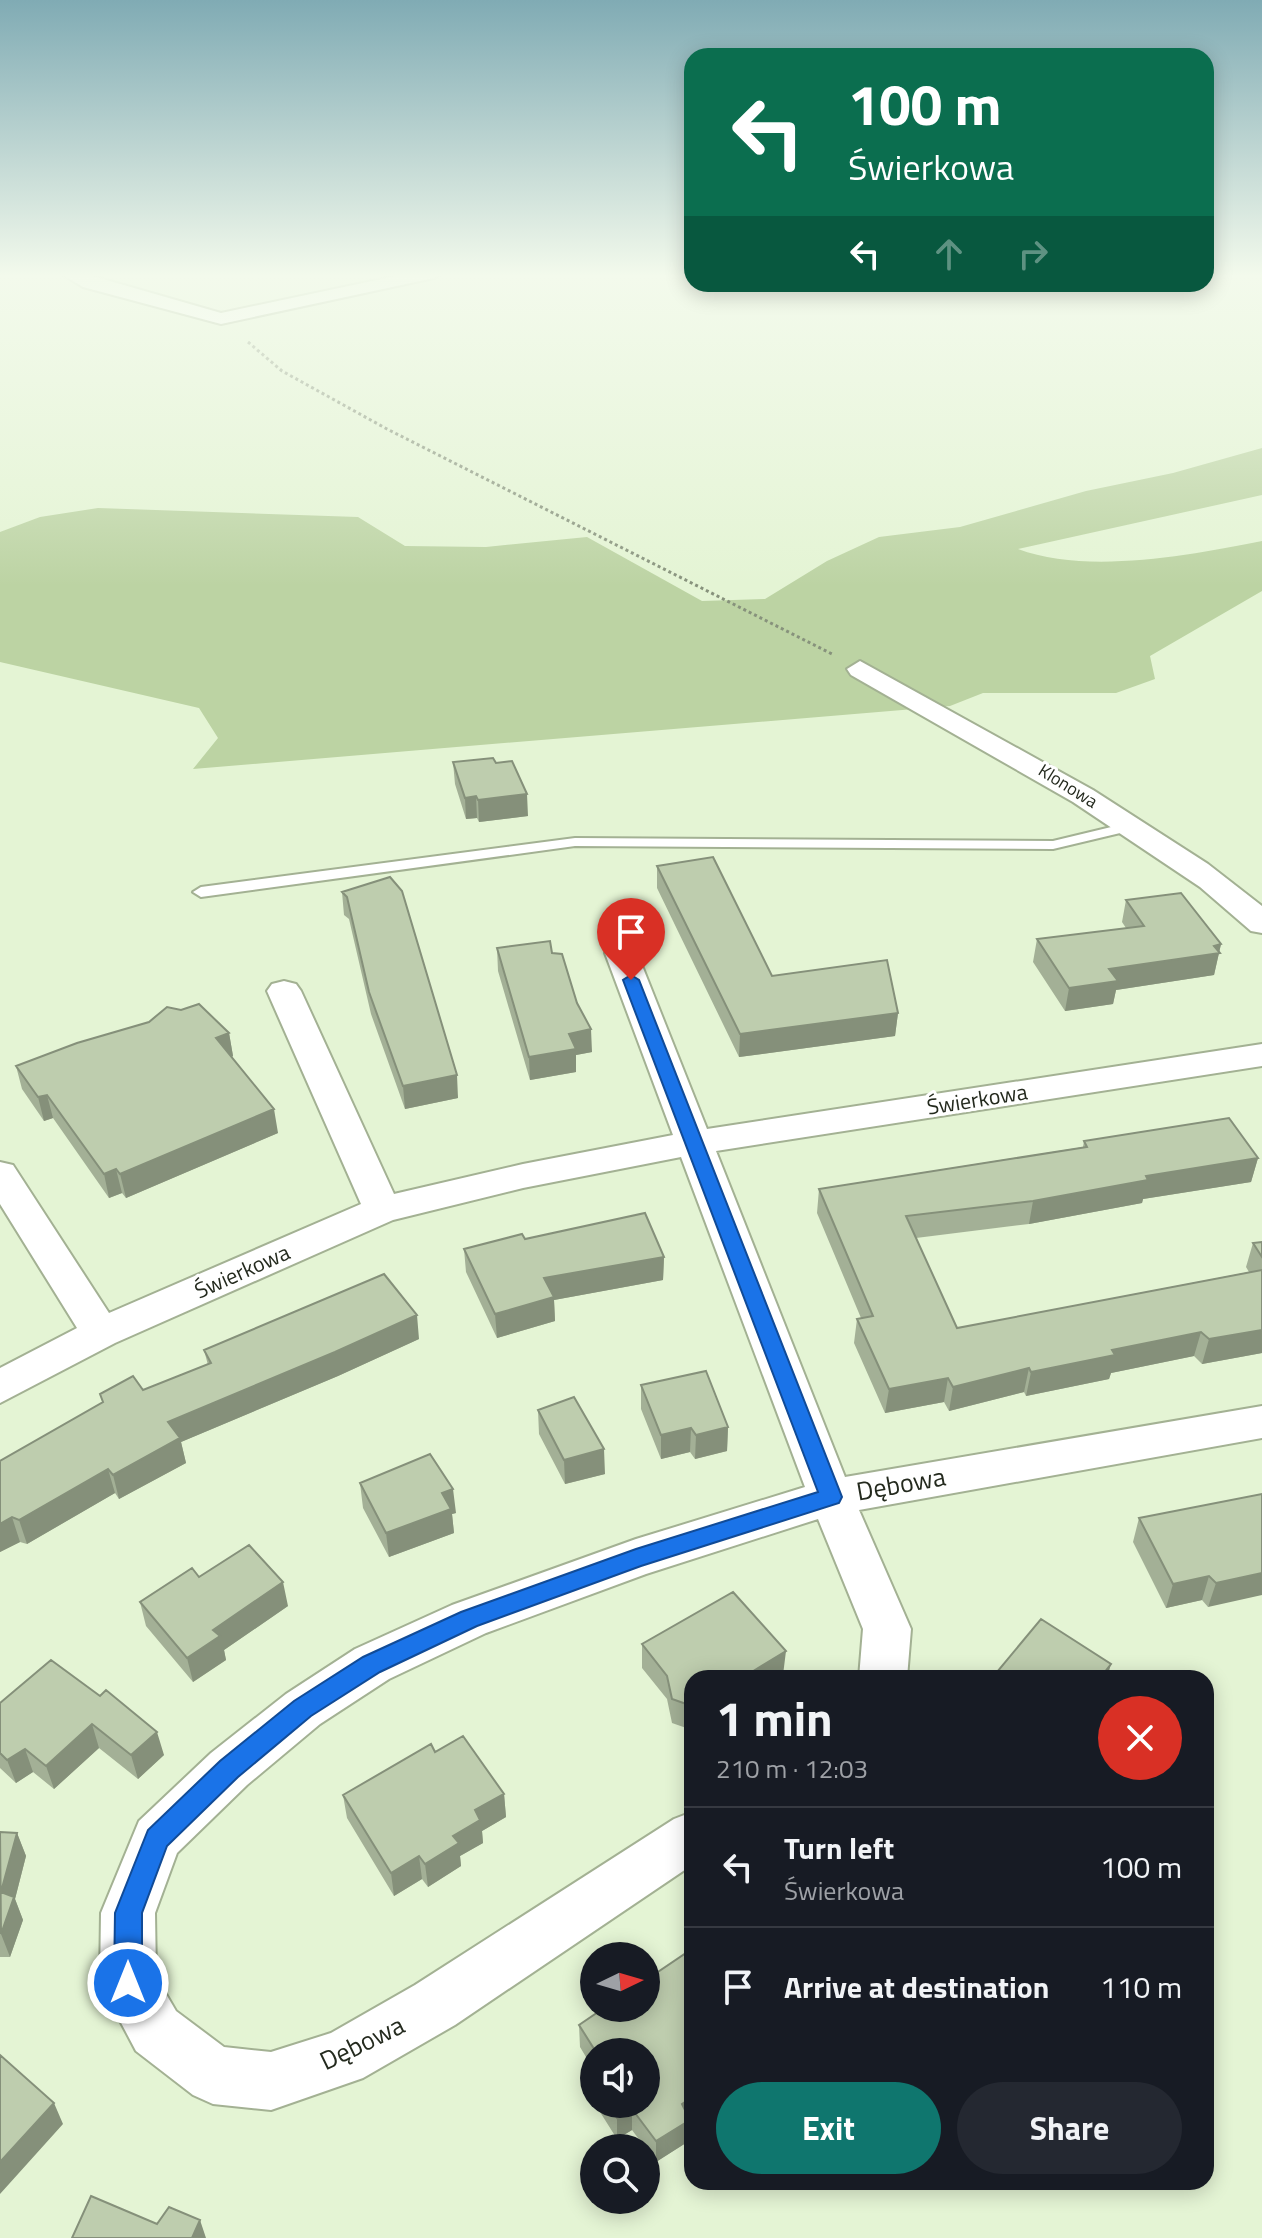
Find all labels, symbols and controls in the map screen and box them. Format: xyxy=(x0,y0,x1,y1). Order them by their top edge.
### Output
text: 100 m xyxy=(848,62,1001,147)
icon: left xyxy=(716,80,820,184)
text: Świerkowa xyxy=(848,139,1014,194)
icon: left xyxy=(843,232,887,276)
icon: ahead xyxy=(927,232,971,276)
icon: right xyxy=(1011,232,1055,276)
street label: Klonowa xyxy=(1033,757,1103,814)
pin xyxy=(597,898,665,980)
icon: arrive xyxy=(609,910,653,954)
street label: Świerkowa xyxy=(924,1074,1030,1124)
street label: Świerkowa xyxy=(189,1235,295,1307)
street label: Dębowa xyxy=(853,1456,949,1511)
text: 1 min xyxy=(716,1682,833,1755)
button: close xyxy=(1098,1696,1182,1780)
text: 210 m · 12:03 xyxy=(716,1749,868,1788)
text: Turn left xyxy=(784,1825,894,1871)
text: 100 m xyxy=(1100,1844,1182,1890)
icon: left xyxy=(716,1845,760,1889)
text: Świerkowa xyxy=(784,1871,904,1910)
position arrow xyxy=(86,1941,170,2025)
north arrow xyxy=(580,1942,660,2022)
map controls xyxy=(580,1942,660,2214)
text: Arrive at destination xyxy=(784,1964,1049,2010)
text: 110 m xyxy=(1100,1964,1182,2010)
icon: arrive xyxy=(716,1965,760,2009)
street label: Dębowa xyxy=(313,2005,411,2080)
button: sound xyxy=(580,2038,660,2118)
button: Exit xyxy=(716,2082,941,2174)
button: Share xyxy=(957,2082,1182,2174)
button: search xyxy=(580,2134,660,2214)

